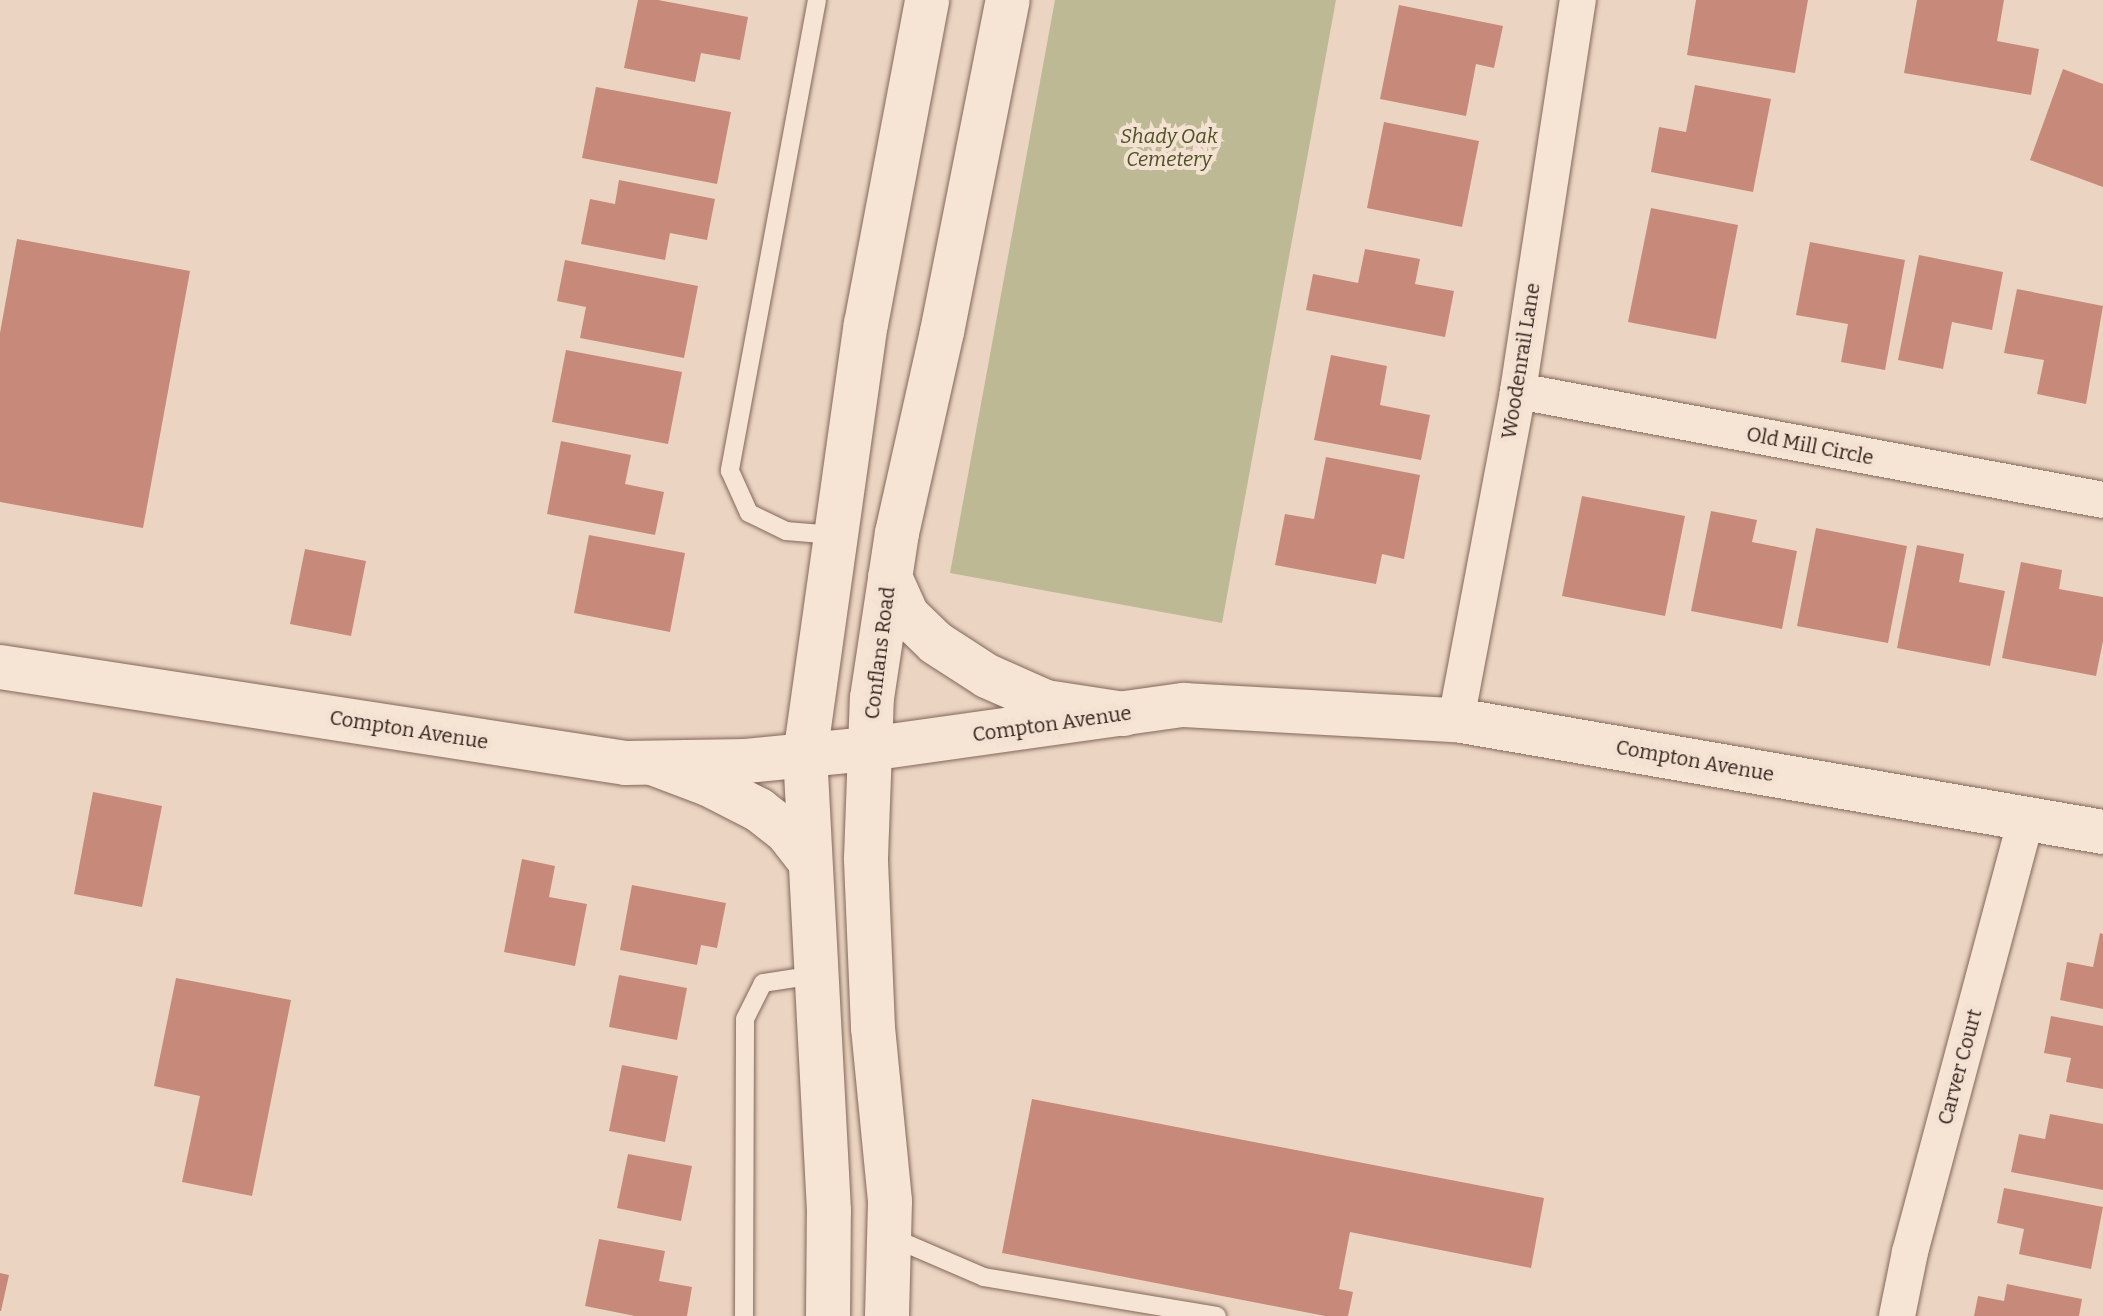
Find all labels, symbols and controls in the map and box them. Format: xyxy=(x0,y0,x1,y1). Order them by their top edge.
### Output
park label: Shady Oak Cemetery xyxy=(1120,124,1218,171)
street label: Woodenrail Lane xyxy=(1497,281,1545,441)
street label: Old Mill Circle xyxy=(1744,422,1876,470)
street label: Conflans Road xyxy=(860,585,900,721)
street label: Compton Avenue xyxy=(971,701,1133,747)
street label: Compton Avenue xyxy=(328,706,490,754)
street label: Compton Avenue xyxy=(1614,735,1776,787)
street label: Carver Court xyxy=(1933,1007,1987,1127)

